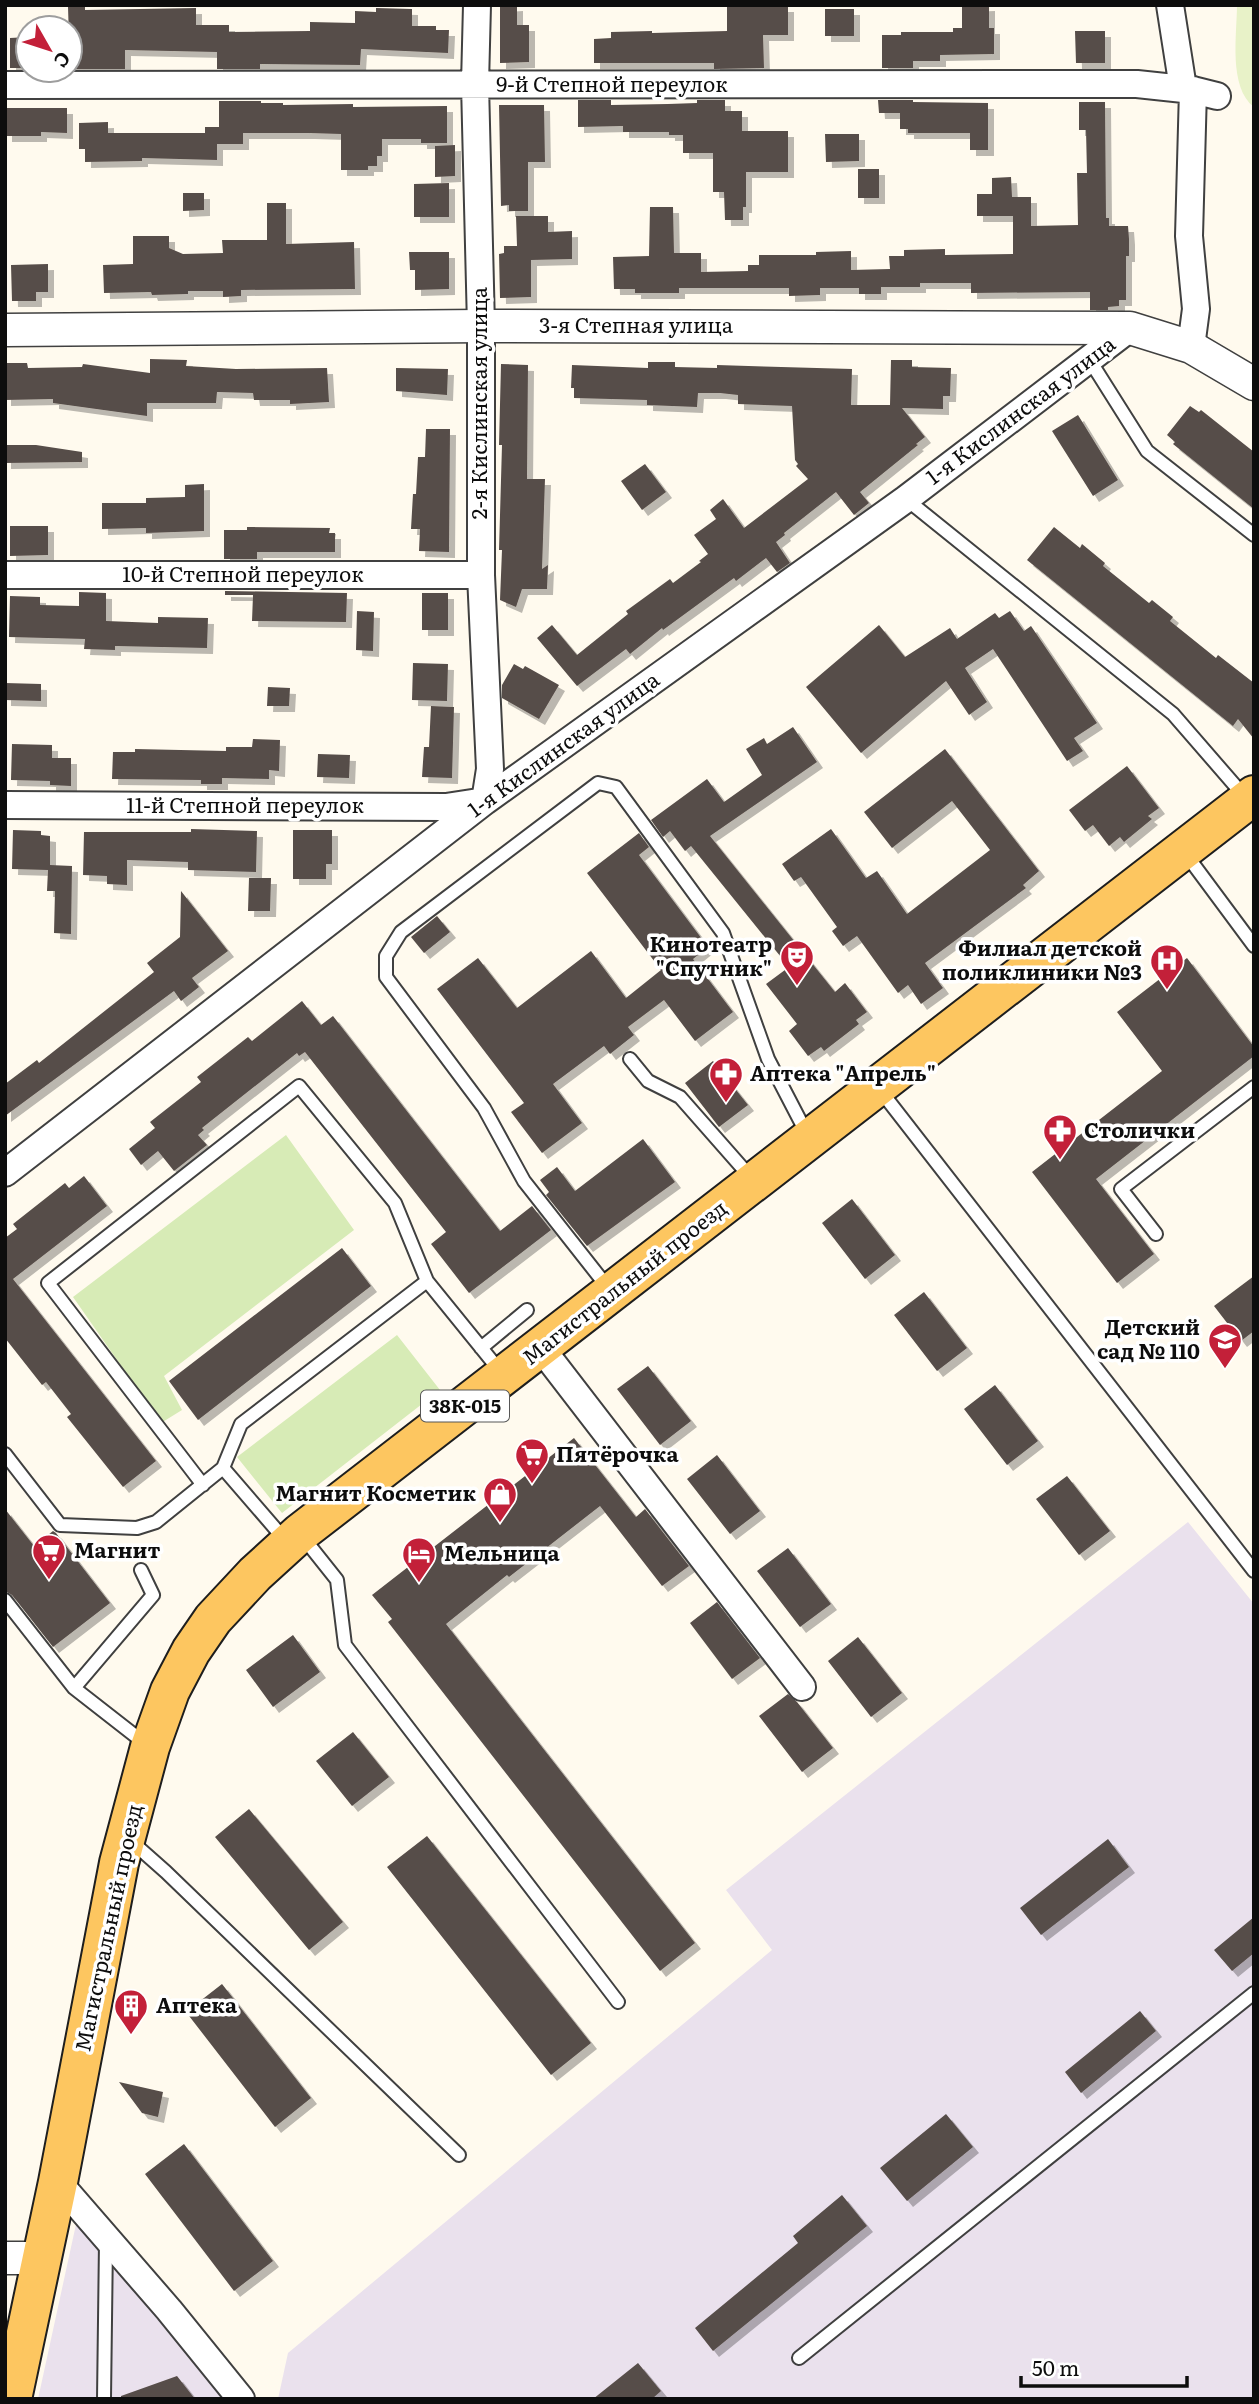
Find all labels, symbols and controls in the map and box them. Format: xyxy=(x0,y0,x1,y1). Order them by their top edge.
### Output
north arrow xyxy=(14,14,84,84)
text: С xyxy=(48,46,78,74)
street label: 9-й Степной переулок xyxy=(496,67,728,98)
street label: 2-я Кислинская улица xyxy=(462,286,493,519)
street label: 3-я Степная улица xyxy=(539,308,734,339)
street label: 1-я Кислинская улица xyxy=(918,327,1121,491)
street label: 10-й Степной переулок xyxy=(122,557,364,588)
street label: 1-я Кислинская улица xyxy=(460,662,665,823)
street label: 11-й Степной переулок xyxy=(126,788,364,819)
place label: Кинотеатр "Спутник" xyxy=(650,927,772,982)
place label: Филиал детской поликлиники №3 xyxy=(942,931,1142,986)
theatre icon: Кинотеатр "Спутник" xyxy=(778,938,816,987)
hospital icon: Филиал детской поликлиники №3 xyxy=(1148,942,1186,991)
pharmacy icon: Аптека "Апрель" xyxy=(707,1055,745,1104)
place label: Аптека "Апрель" xyxy=(750,1056,936,1087)
pharmacy icon: Столички xyxy=(1041,1112,1079,1161)
place label: Столички xyxy=(1084,1113,1195,1144)
street label: Магистральный проезд xyxy=(515,1191,732,1371)
place label: Детский сад № 110 xyxy=(1097,1310,1200,1365)
school or university icon: Детский сад № 110 xyxy=(1206,1321,1244,1370)
road number: 38К-015 xyxy=(421,1390,509,1422)
supermarket icon: Пятёрочка xyxy=(513,1436,551,1485)
place label: Пятёрочка xyxy=(556,1437,679,1468)
shop icon: Магнит Косметик xyxy=(481,1475,519,1524)
place label: Магнит Косметик xyxy=(275,1476,476,1507)
supermarket icon: Магнит xyxy=(30,1532,68,1581)
place label: Магнит xyxy=(74,1533,160,1564)
hotel icon: Мельница xyxy=(400,1535,438,1584)
place label: Мельница xyxy=(444,1536,561,1567)
street label: Магистральный проезд xyxy=(65,1801,148,2054)
building icon: Аптека xyxy=(112,1987,150,2036)
place label: Аптека xyxy=(156,1988,238,2019)
scale bar xyxy=(1021,2344,1187,2388)
text: 50 m xyxy=(1032,2351,1079,2382)

